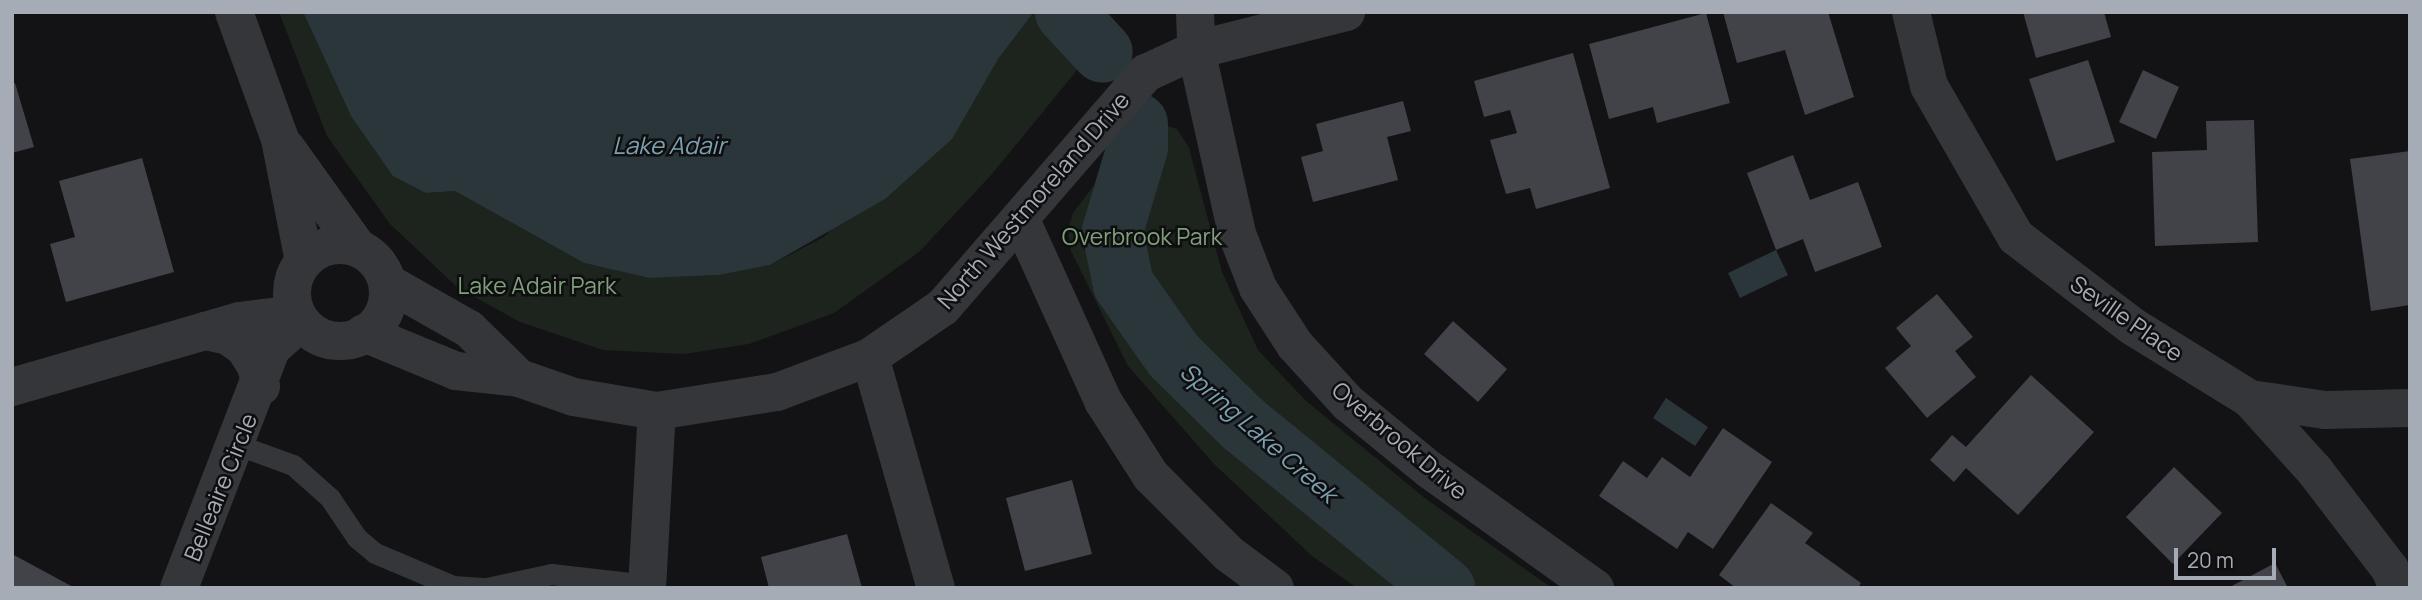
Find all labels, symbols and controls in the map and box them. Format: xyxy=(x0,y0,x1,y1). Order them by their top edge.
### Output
street label: North Westmoreland Drive xyxy=(931,86,1135,314)
water label: Lake Adair xyxy=(612,131,726,159)
park label: Overbrook Park xyxy=(1062,222,1222,250)
street label: Seville Place xyxy=(2065,269,2189,367)
park label: Lake Adair Park xyxy=(458,271,616,299)
water label: Spring Lake Creek xyxy=(1175,356,1343,508)
street label: Overbrook Drive xyxy=(1327,375,1473,505)
street label: Belleaire Circle xyxy=(178,409,262,565)
scale bar xyxy=(2177,534,2278,578)
text: 20 m xyxy=(2187,546,2234,574)

